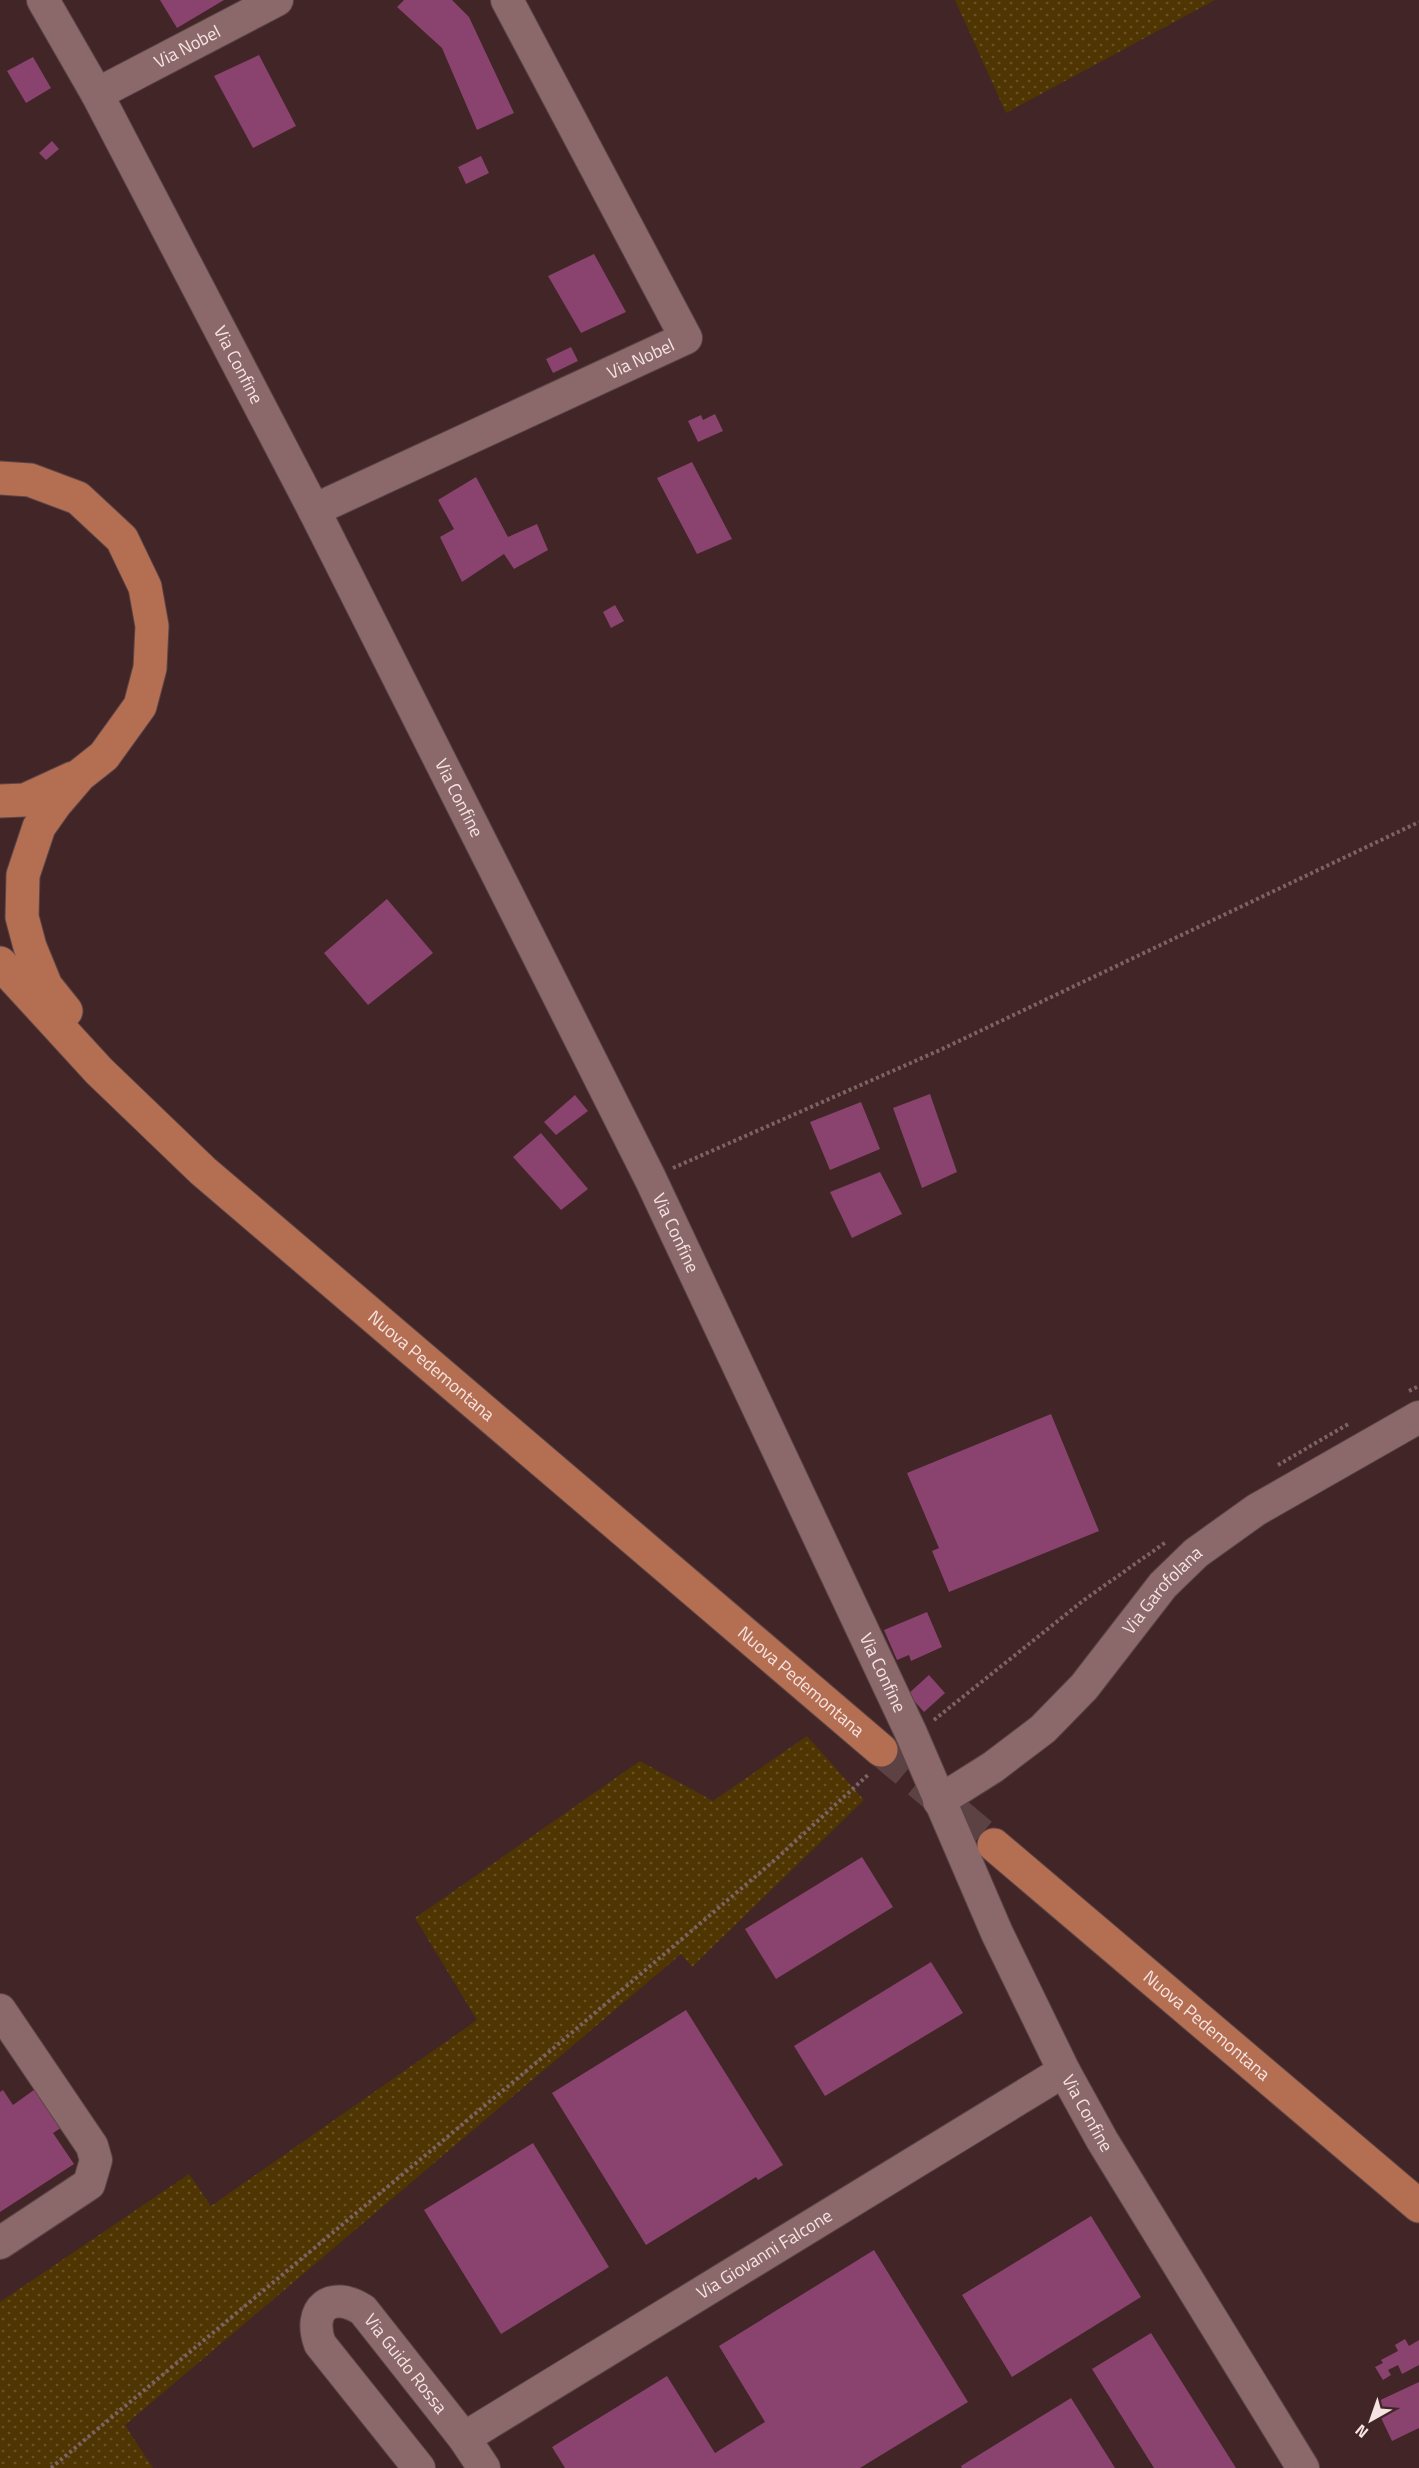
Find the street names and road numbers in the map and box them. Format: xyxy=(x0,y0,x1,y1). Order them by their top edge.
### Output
street label: Via Nobel xyxy=(149,18,225,75)
street label: Via Confine xyxy=(207,321,270,409)
street label: Via Nobel xyxy=(602,331,679,386)
street label: Via Confine xyxy=(428,754,490,842)
street label: Via Confine xyxy=(646,1188,707,1277)
street label: Nuova Pedemontana xyxy=(362,1304,501,1428)
street label: Via Garofolana xyxy=(1115,1539,1208,1640)
street label: Nuova Pedemontana xyxy=(732,1619,870,1743)
street label: Via Confine xyxy=(853,1628,913,1717)
street label: Nuova Pedemontana xyxy=(1138,1963,1276,2087)
street label: Via Confine xyxy=(1055,2069,1120,2157)
street label: Via Giovanni Falcone xyxy=(691,2202,837,2306)
street label: Via Guido Rossa xyxy=(358,2307,454,2419)

